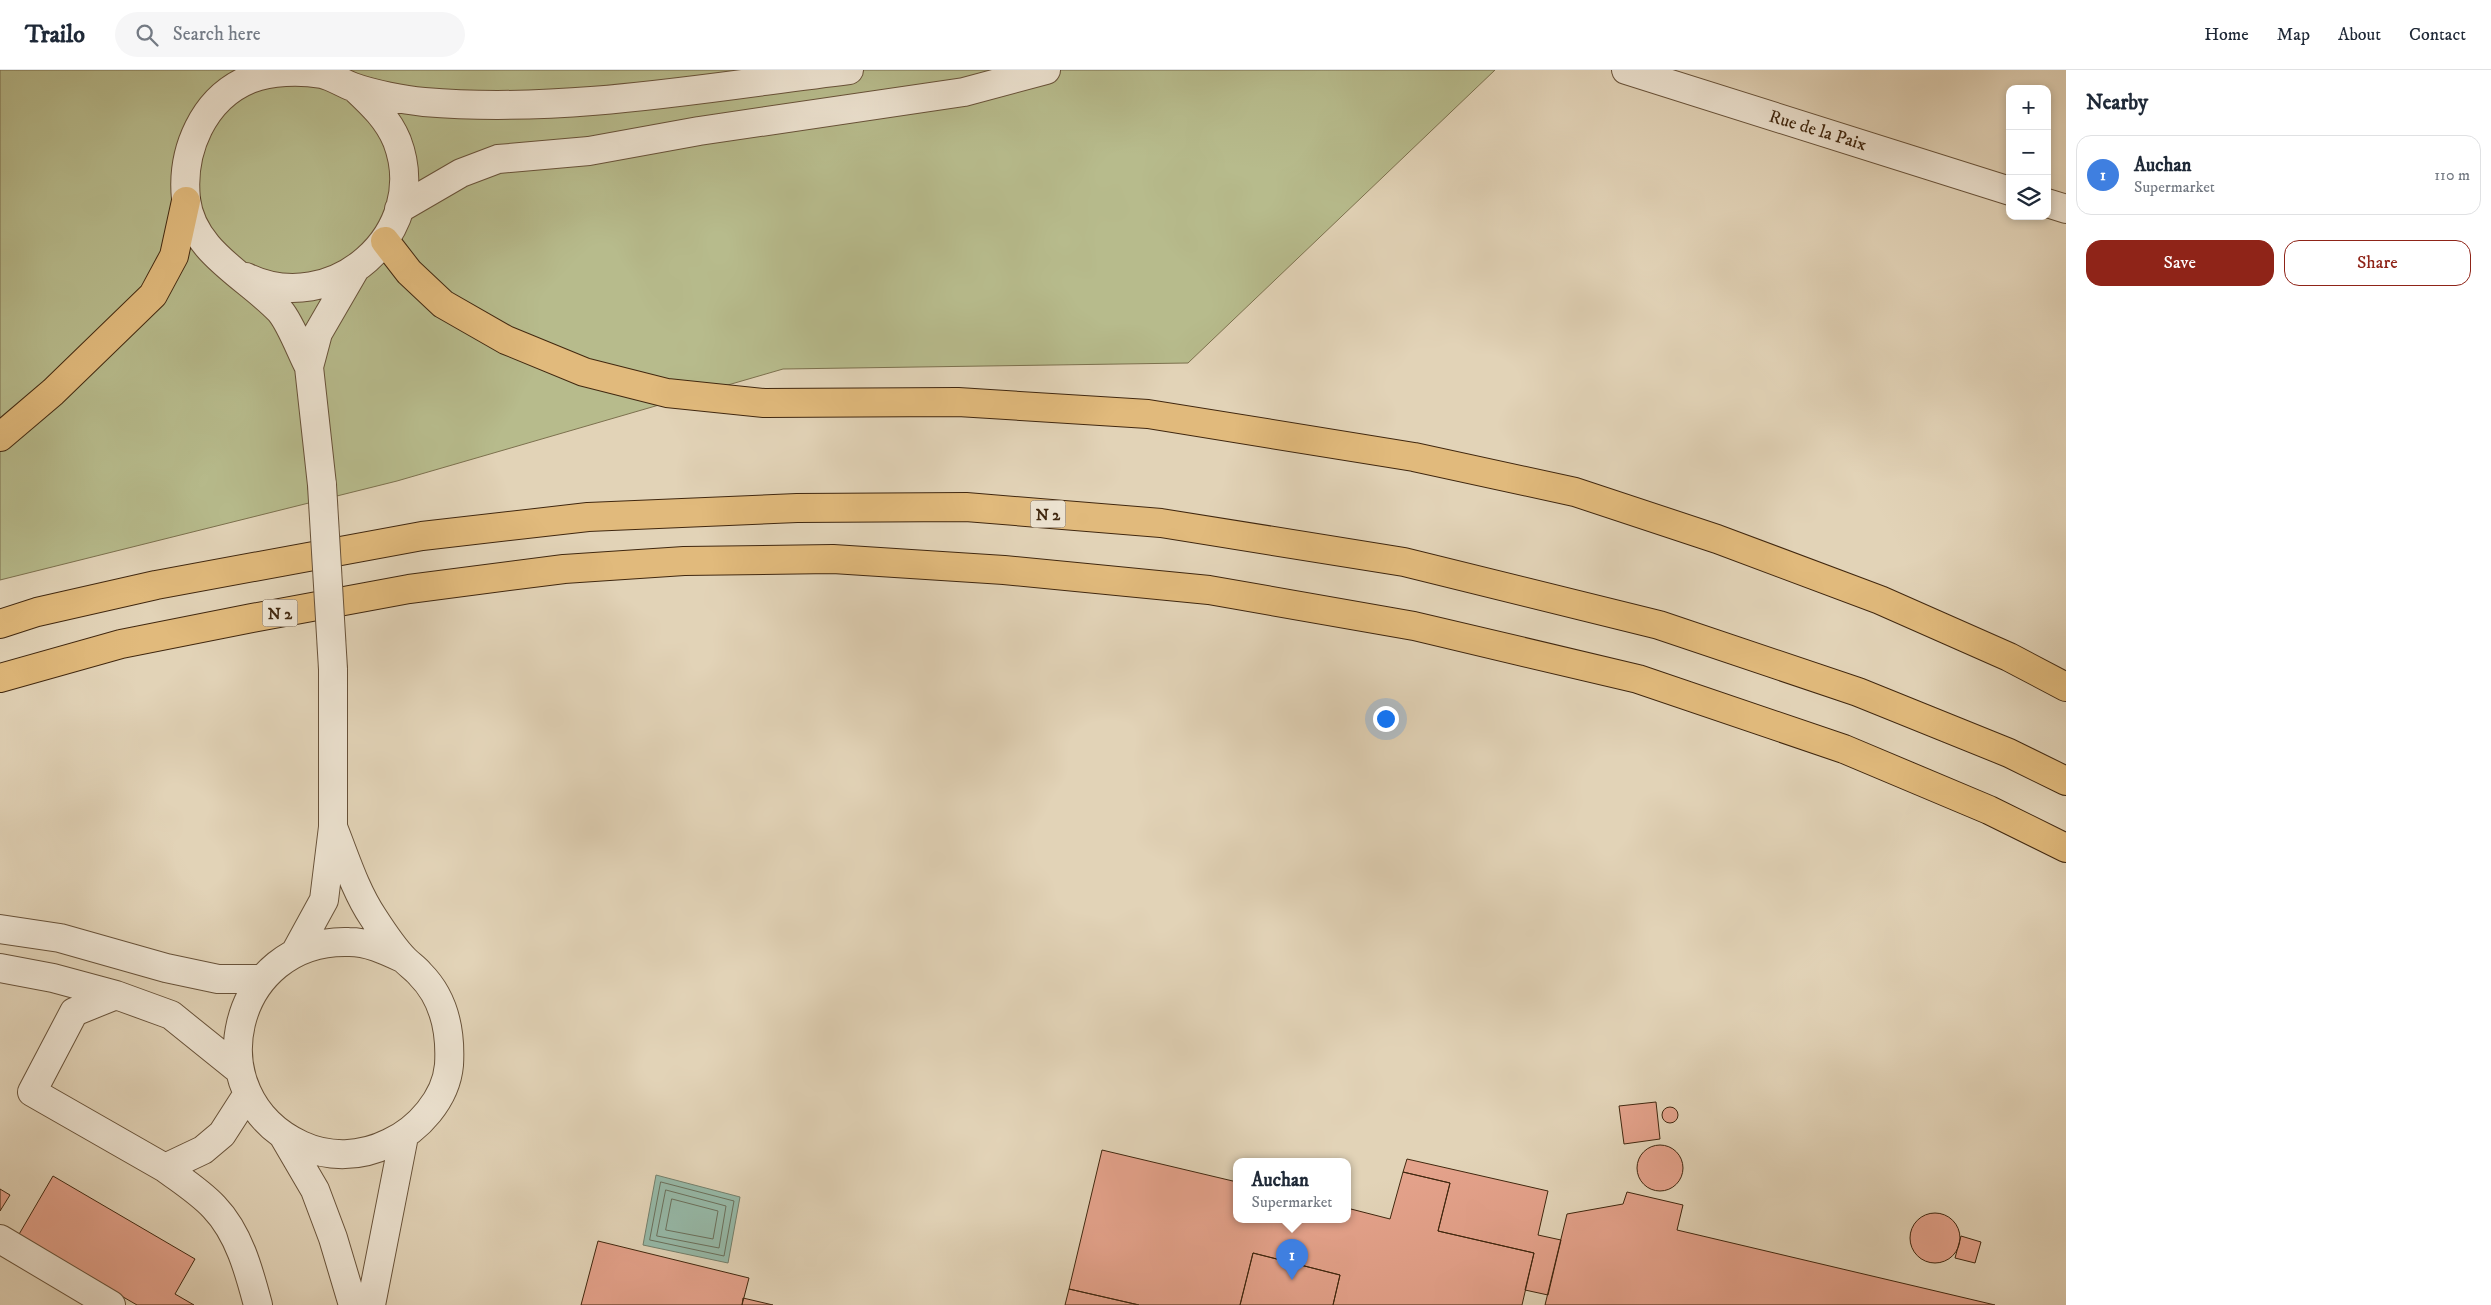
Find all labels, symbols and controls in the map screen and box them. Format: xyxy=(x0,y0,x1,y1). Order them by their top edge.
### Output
search box xyxy=(115,12,465,57)
text: Trailo xyxy=(25,20,85,50)
icon: search xyxy=(133,21,161,49)
text: Search here xyxy=(173,23,261,46)
text: Home xyxy=(2204,24,2249,46)
text: Map xyxy=(2277,24,2310,46)
text: About xyxy=(2338,24,2381,46)
text: Contact xyxy=(2409,24,2466,46)
map controls xyxy=(2006,85,2051,220)
button: + xyxy=(2006,85,2051,130)
text: Nearby xyxy=(2086,90,2148,116)
street label: Rue de la Paix xyxy=(1766,106,1869,156)
button: − xyxy=(2006,130,2051,175)
text: Auchan xyxy=(2134,154,2191,177)
text: 1 xyxy=(2100,165,2106,185)
text: 110 m xyxy=(2434,165,2470,185)
button: layers xyxy=(2006,175,2051,220)
text: Supermarket xyxy=(2134,177,2215,197)
button: Save xyxy=(2086,240,2274,286)
button: Share xyxy=(2284,240,2471,286)
road number: N 2 xyxy=(1030,500,1066,528)
road number: N 2 xyxy=(262,600,298,626)
your location xyxy=(1373,706,1399,732)
popup xyxy=(1233,1158,1351,1223)
text: Auchan xyxy=(1252,1169,1309,1192)
text: Supermarket xyxy=(1252,1192,1332,1212)
pin: 1 xyxy=(1276,1239,1308,1280)

